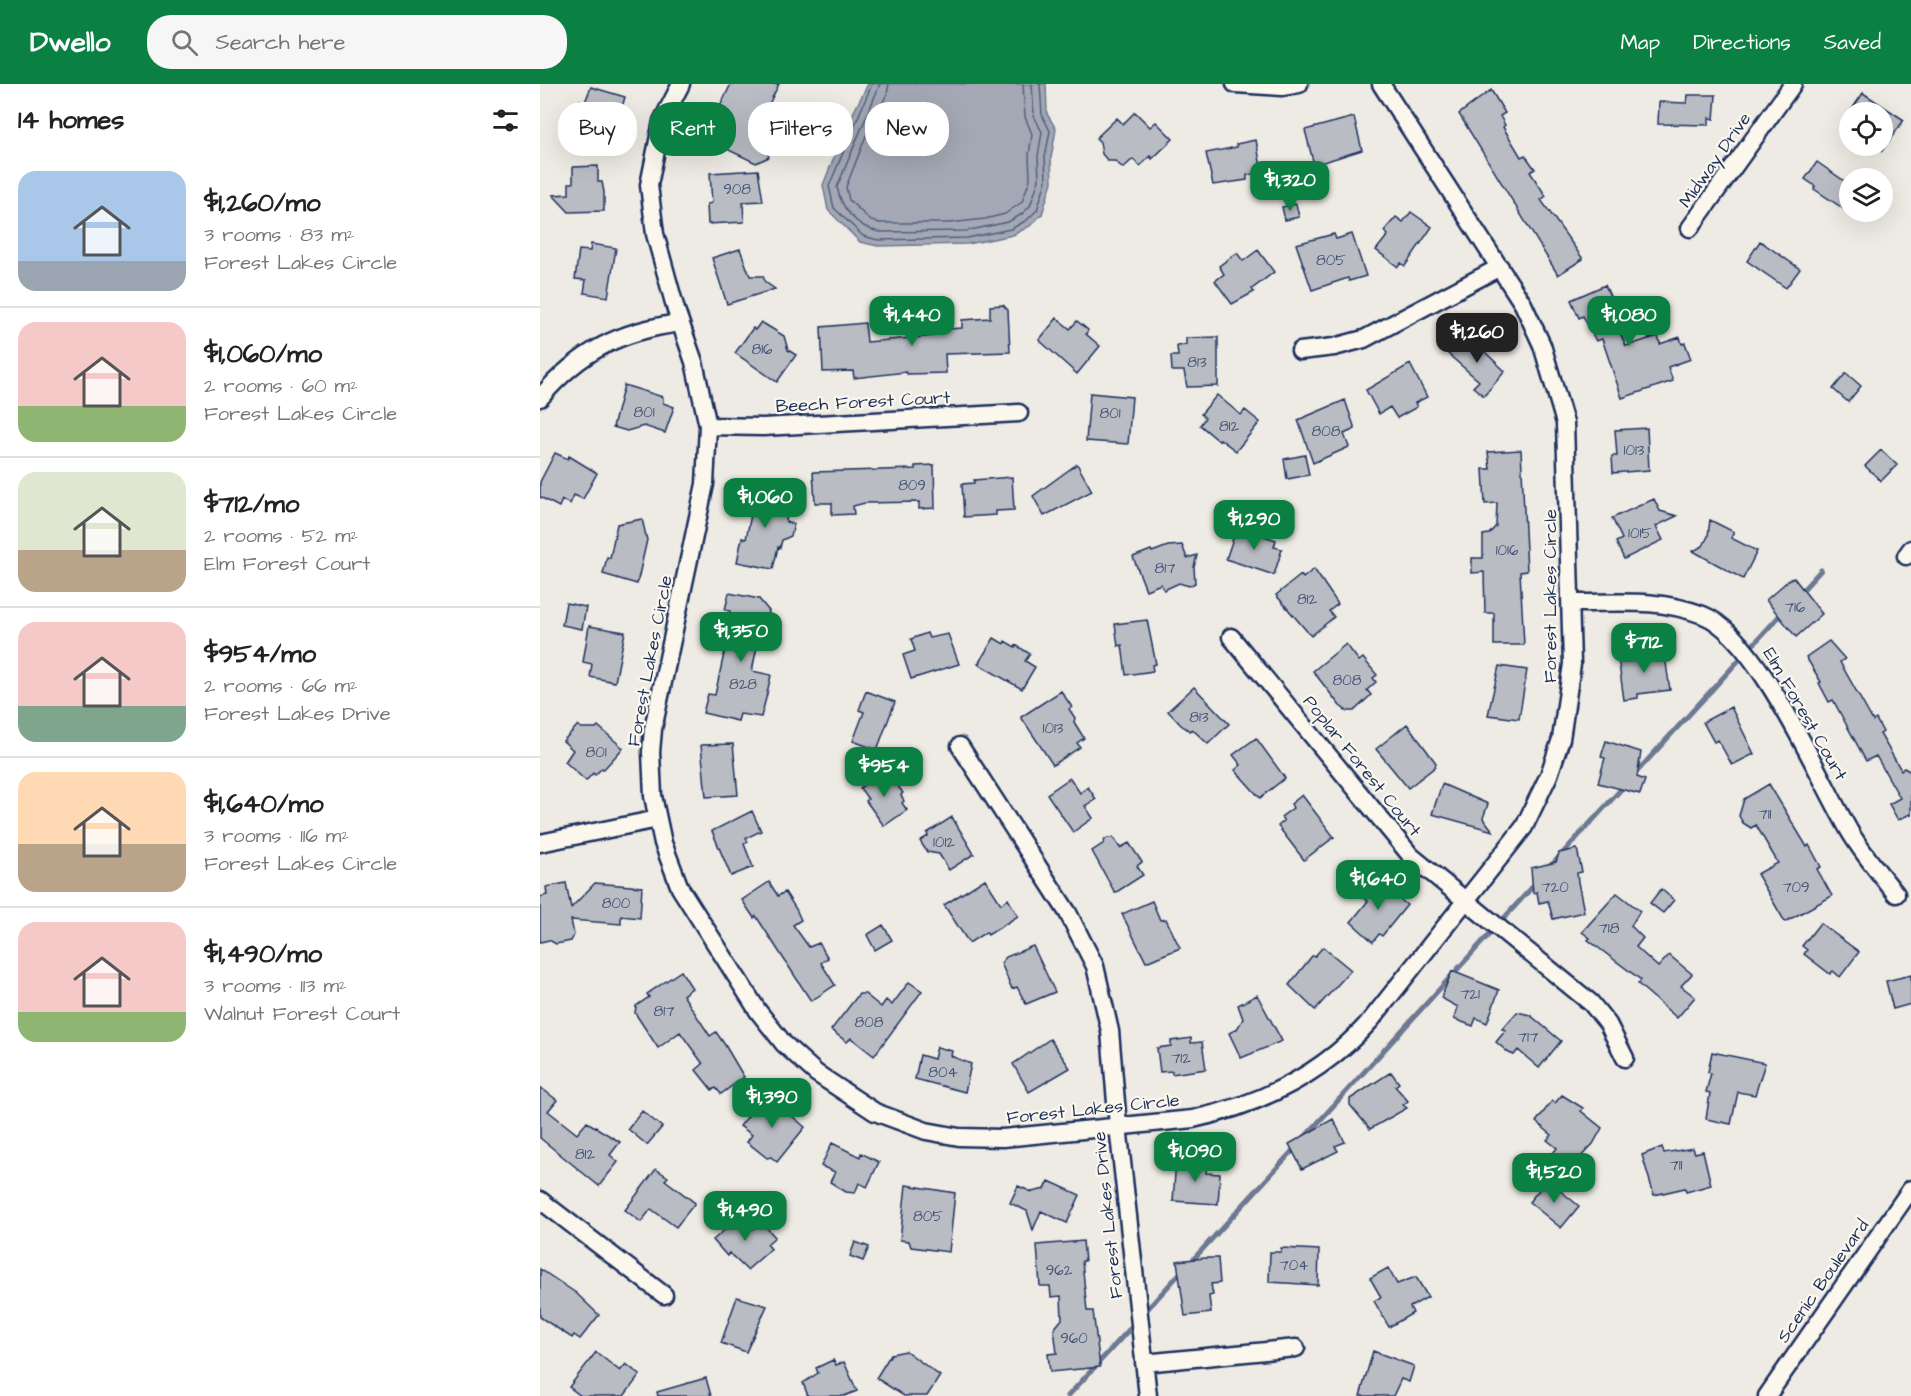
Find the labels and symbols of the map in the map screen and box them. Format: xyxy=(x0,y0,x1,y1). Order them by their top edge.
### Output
street label: Midway Drive xyxy=(1673,107,1758,213)
pin: $1,320 xyxy=(1241,161,1339,212)
house number: 908 xyxy=(723,179,751,200)
house number: 805 xyxy=(1316,250,1346,271)
pin: $1,440 xyxy=(863,296,961,347)
pin: $1,080 xyxy=(1580,296,1678,347)
pin: $1,260 xyxy=(1428,313,1526,364)
house number: 816 xyxy=(751,339,773,360)
house number: 813 xyxy=(1187,352,1207,373)
street label: Beech Forest Court xyxy=(775,385,952,419)
house number: 801 xyxy=(633,402,655,423)
house number: 801 xyxy=(1099,403,1121,424)
house number: 812 xyxy=(1219,416,1240,437)
house number: 808 xyxy=(1312,421,1341,442)
house number: 1013 xyxy=(1624,440,1645,461)
house number: 809 xyxy=(898,475,926,496)
pin: $1,060 xyxy=(716,478,814,529)
pin: $1,290 xyxy=(1205,500,1303,551)
street label: Forest Lakes Circle xyxy=(1538,509,1563,683)
house number: 1015 xyxy=(1628,523,1652,544)
house number: 1016 xyxy=(1496,540,1519,561)
house number: 817 xyxy=(1155,558,1175,579)
street label: Forest Lakes Circle xyxy=(621,573,679,749)
house number: 812 xyxy=(1297,589,1318,610)
house number: 716 xyxy=(1785,597,1806,618)
pin: $1,350 xyxy=(692,612,790,663)
pin: $712 xyxy=(1608,623,1680,674)
street label: Elm Forest Court xyxy=(1757,643,1854,786)
house number: 808 xyxy=(1333,670,1362,691)
house number: 828 xyxy=(729,674,757,695)
street label: Poplar Forest Court xyxy=(1297,690,1427,843)
house number: 813 xyxy=(1189,707,1209,728)
house number: 1013 xyxy=(1043,718,1064,739)
house number: 801 xyxy=(585,742,607,763)
pin: $954 xyxy=(848,747,920,798)
house number: 711 xyxy=(1758,804,1772,825)
house number: 1012 xyxy=(933,832,955,853)
pin: $1,640 xyxy=(1329,860,1427,911)
house number: 720 xyxy=(1541,877,1569,898)
house number: 709 xyxy=(1782,877,1810,898)
house number: 800 xyxy=(602,893,631,914)
house number: 718 xyxy=(1599,918,1620,939)
house number: 721 xyxy=(1460,984,1480,1005)
house number: 817 xyxy=(654,1001,674,1022)
house number: 808 xyxy=(855,1012,884,1033)
house number: 717 xyxy=(1518,1027,1538,1048)
house number: 712 xyxy=(1171,1048,1191,1069)
house number: 804 xyxy=(928,1062,958,1083)
pin: $1,390 xyxy=(723,1078,821,1129)
street label: Forest Lakes Circle xyxy=(1005,1087,1181,1131)
street label: Forest Lakes Drive xyxy=(1087,1130,1129,1300)
pin: $1,090 xyxy=(1146,1132,1244,1183)
house number: 812 xyxy=(575,1144,596,1165)
pin: $1,520 xyxy=(1505,1153,1603,1204)
house number: 711 xyxy=(1669,1155,1683,1176)
pin: $1,490 xyxy=(696,1191,794,1242)
house number: 805 xyxy=(913,1206,943,1227)
street label: Scenic Boulevard xyxy=(1771,1214,1875,1348)
house number: 704 xyxy=(1280,1255,1308,1276)
house number: 962 xyxy=(1046,1260,1073,1281)
house number: 960 xyxy=(1060,1328,1088,1349)

